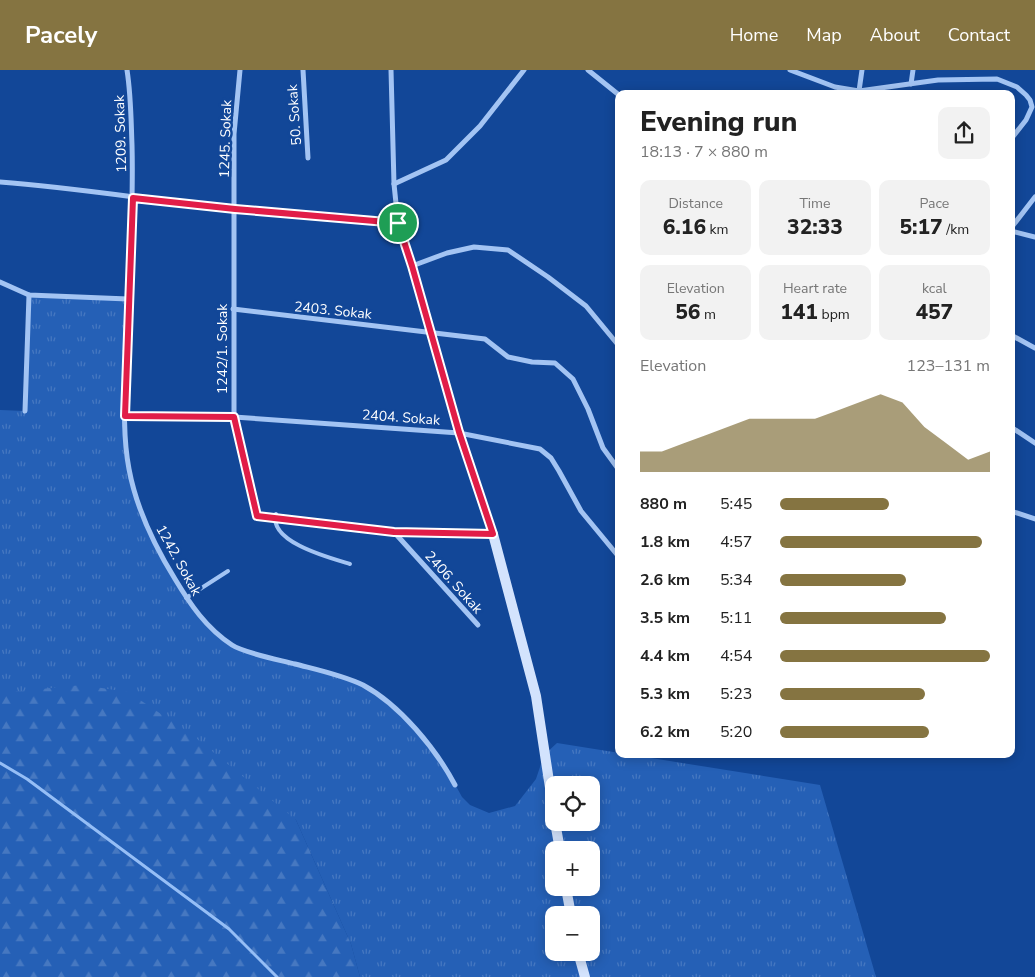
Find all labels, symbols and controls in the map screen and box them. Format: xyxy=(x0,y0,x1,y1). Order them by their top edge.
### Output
text: Pacely xyxy=(25,19,97,51)
text: Home xyxy=(730,23,778,47)
text: Map xyxy=(806,23,842,47)
text: About xyxy=(870,23,920,47)
text: Contact xyxy=(948,23,1010,47)
street label: 50. Sokak xyxy=(283,83,306,146)
street label: 1209. Sokak xyxy=(110,94,131,173)
street label: 1245. Sokak xyxy=(215,99,236,178)
text: Evening run xyxy=(640,103,797,141)
button: share xyxy=(938,107,990,159)
text: 18:13 · 7 × 880 m xyxy=(640,141,768,163)
text: Distance xyxy=(668,194,723,213)
text: Time xyxy=(799,194,831,213)
text: Pace xyxy=(919,194,949,213)
pin xyxy=(377,202,419,244)
icon: arrive xyxy=(384,209,412,237)
text: 6.16 xyxy=(663,213,706,241)
text: 32:33 xyxy=(787,213,843,241)
text: 5:17 xyxy=(899,213,943,241)
text: km xyxy=(706,220,729,239)
text: /km xyxy=(943,220,969,239)
text: Elevation xyxy=(667,279,725,298)
text: Heart rate xyxy=(783,279,847,298)
text: kcal xyxy=(922,279,947,298)
street label: 2403. Sokak xyxy=(293,297,374,324)
text: 56 xyxy=(675,298,700,326)
text: 141 xyxy=(780,298,818,326)
text: 457 xyxy=(915,298,953,326)
street label: 1242/1. Sokak xyxy=(213,303,232,394)
text: m xyxy=(700,305,716,324)
text: bpm xyxy=(818,305,850,324)
text: Elevation xyxy=(640,355,706,377)
text: 123–131 m xyxy=(907,355,990,377)
street label: 2404. Sokak xyxy=(361,405,442,430)
text: 880 m xyxy=(640,493,687,515)
text: 5:45 xyxy=(720,493,752,515)
street label: 1242. Sokak xyxy=(151,521,206,600)
text: 1.8 km xyxy=(640,531,690,553)
text: 4:57 xyxy=(720,531,752,553)
street label: 2406. Sokak xyxy=(420,547,487,618)
text: 2.6 km xyxy=(640,569,690,591)
text: 5:34 xyxy=(720,569,752,591)
text: 3.5 km xyxy=(640,607,690,629)
text: 5:11 xyxy=(720,607,752,629)
text: 4.4 km xyxy=(640,645,690,667)
text: 4:54 xyxy=(720,645,752,667)
text: 5.3 km xyxy=(640,683,690,705)
text: 5:23 xyxy=(720,683,752,705)
text: 6.2 km xyxy=(640,721,690,743)
text: 5:20 xyxy=(720,721,752,743)
map controls xyxy=(545,776,600,961)
button: locate xyxy=(545,776,600,831)
button: + xyxy=(545,841,600,896)
button: − xyxy=(545,906,600,961)

